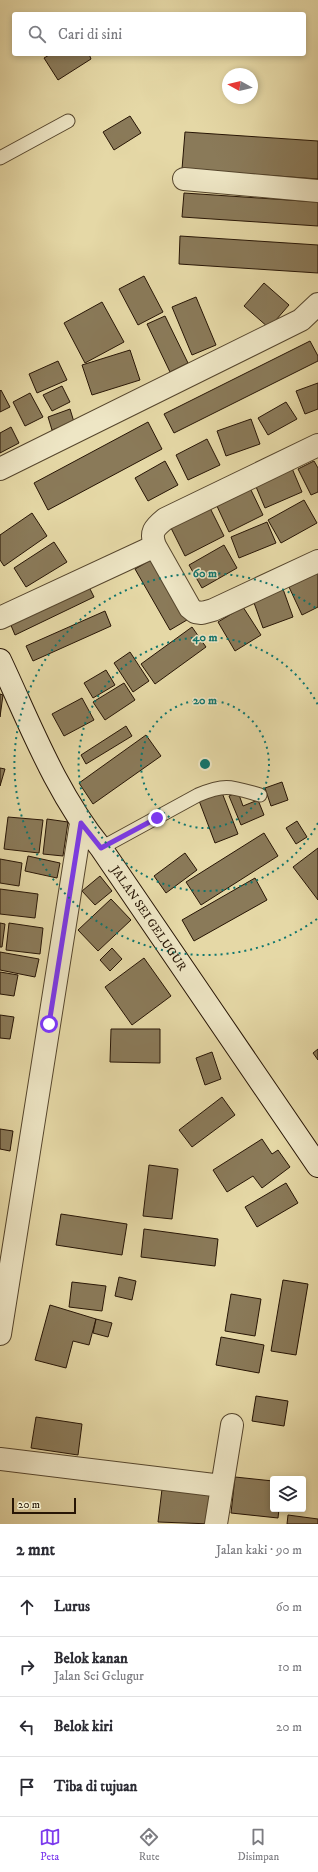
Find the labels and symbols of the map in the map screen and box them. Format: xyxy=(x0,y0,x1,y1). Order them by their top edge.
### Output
north arrow xyxy=(222,68,258,104)
text: 60 m xyxy=(193,566,217,581)
text: 40 m xyxy=(192,630,217,645)
text: 20 m xyxy=(193,693,217,708)
centre of rings xyxy=(198,757,212,771)
route end xyxy=(148,809,166,827)
street label: JALAN SEI GELUGUR xyxy=(107,862,190,974)
route start xyxy=(40,1015,58,1033)
scale bar xyxy=(12,1496,76,1515)

